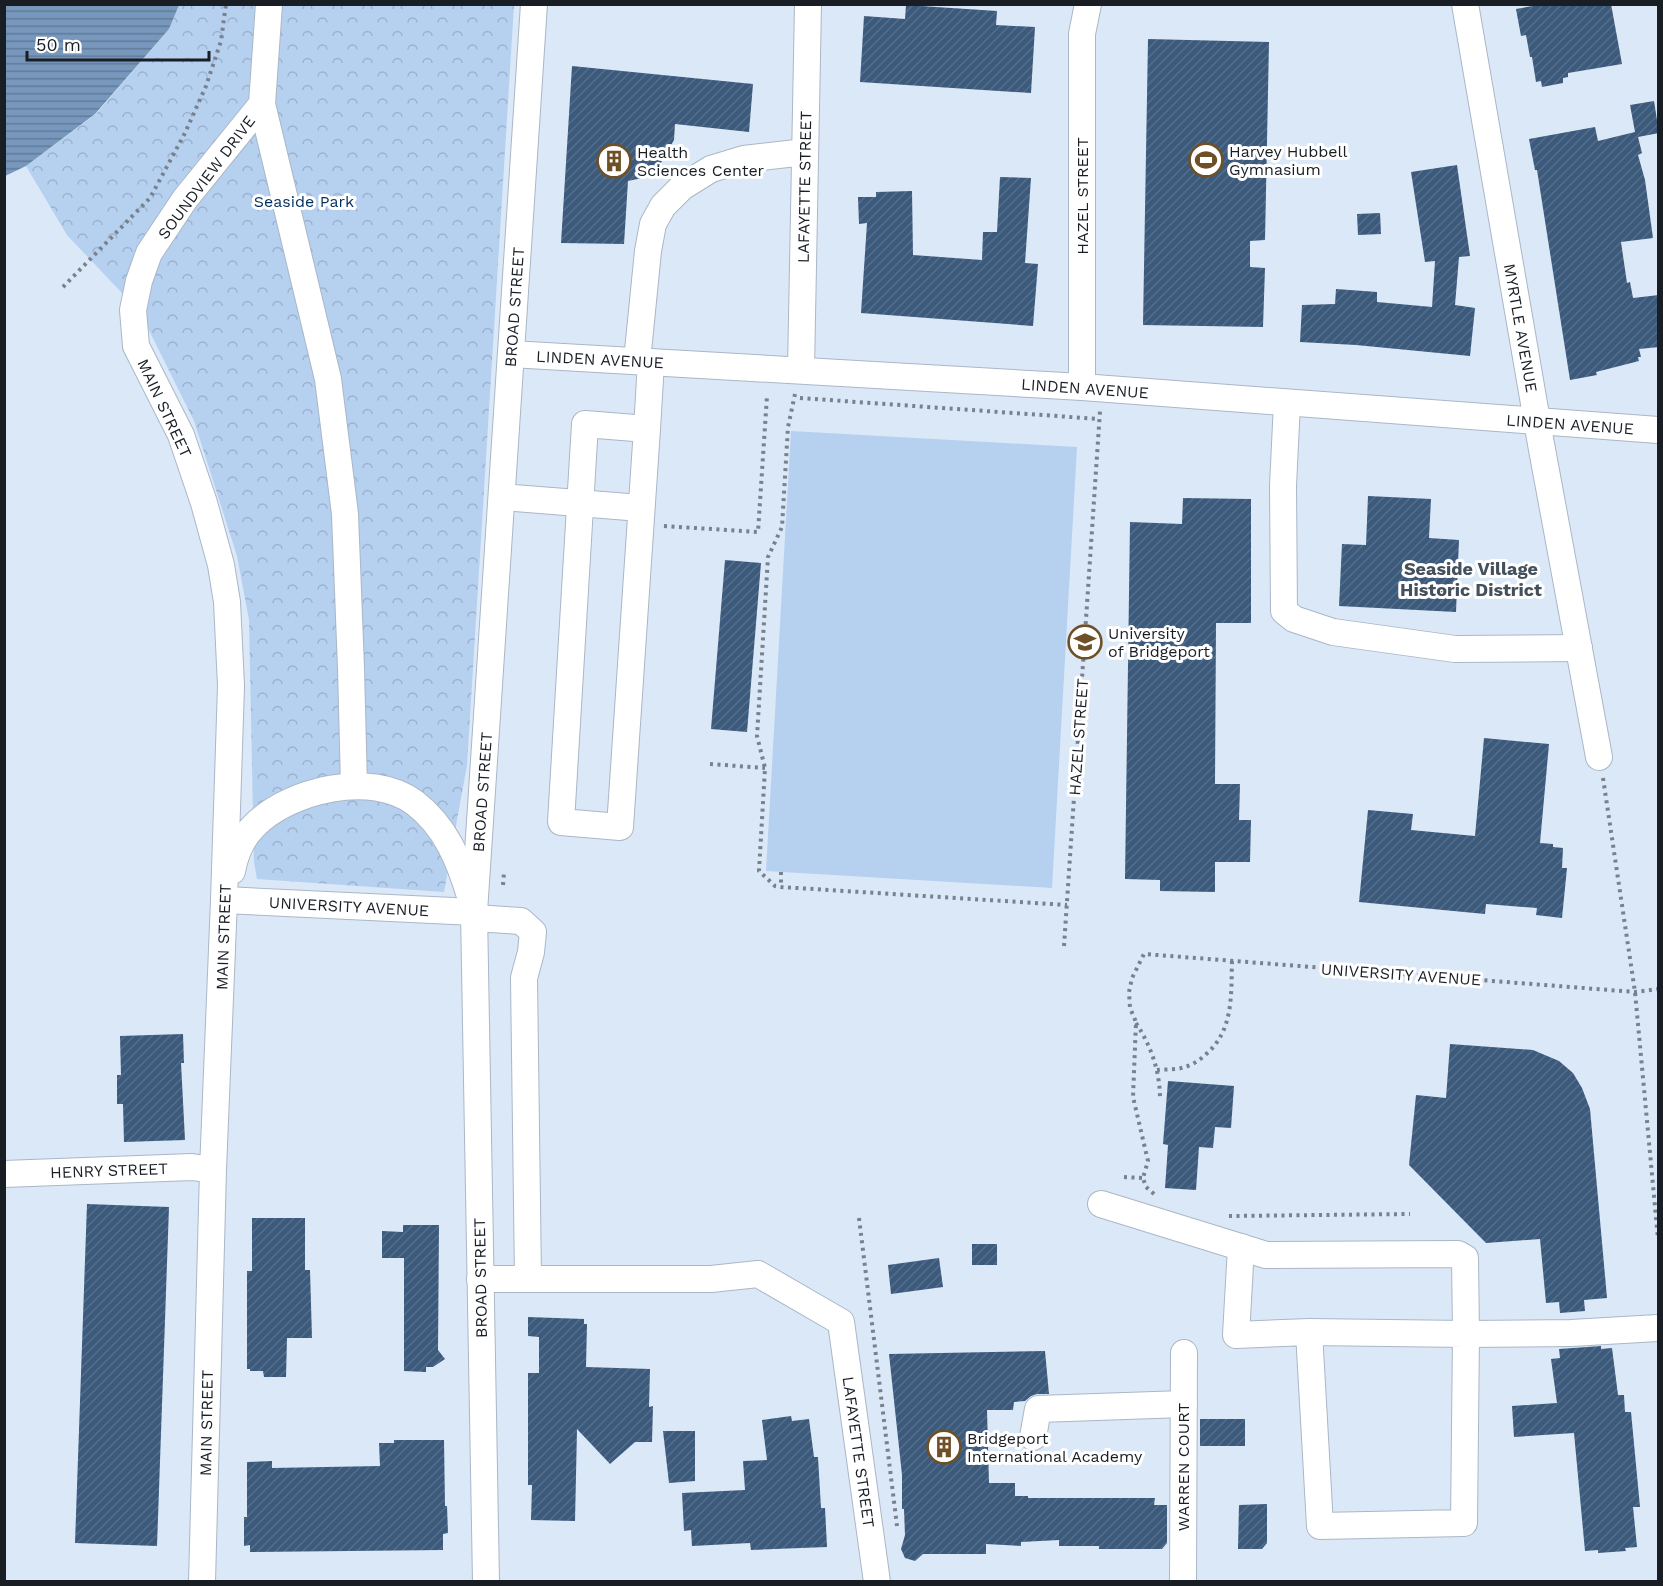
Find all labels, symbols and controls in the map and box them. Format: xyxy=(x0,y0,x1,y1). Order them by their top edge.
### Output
scale bar xyxy=(27,24,208,62)
text: 50 m xyxy=(36,34,81,55)
street label: LAFAYETTE STREET xyxy=(794,110,815,263)
street label: SOUNDVIEW DRIVE xyxy=(154,112,259,243)
street label: HAZEL STREET xyxy=(1073,137,1092,255)
sports icon: Harvey Hubbell Gymnasium xyxy=(1188,142,1224,178)
place label: Harvey Hubbell Gymnasium xyxy=(1229,142,1347,179)
building icon: Health Sciences Center xyxy=(596,143,632,179)
place label: Health Sciences Center xyxy=(637,143,765,180)
park label: Seaside Park xyxy=(254,192,354,211)
street label: BROAD STREET xyxy=(501,246,528,368)
street label: MYRTLE AVENUE xyxy=(1500,262,1541,394)
street label: LINDEN AVENUE xyxy=(536,347,664,372)
street label: MAIN STREET xyxy=(133,356,196,461)
street label: LINDEN AVENUE xyxy=(1021,375,1149,402)
street label: LINDEN AVENUE xyxy=(1506,411,1634,438)
district label: Seaside Village Historic District xyxy=(1400,558,1542,600)
school or university icon: University of Bridgeport xyxy=(1067,624,1103,660)
place label: University of Bridgeport xyxy=(1108,624,1210,661)
street label: HAZEL STREET xyxy=(1065,678,1092,796)
street label: BROAD STREET xyxy=(469,731,496,853)
street label: MAIN STREET xyxy=(212,883,235,990)
street label: UNIVERSITY AVENUE xyxy=(268,893,430,920)
street label: UNIVERSITY AVENUE xyxy=(1320,959,1482,990)
street label: HENRY STREET xyxy=(50,1159,169,1182)
street label: BROAD STREET xyxy=(470,1217,491,1338)
street label: MAIN STREET xyxy=(196,1369,217,1476)
street label: LAFAYETTE STREET xyxy=(838,1375,879,1529)
street label: WARREN COURT xyxy=(1174,1403,1193,1531)
building icon: Bridgeport International Academy xyxy=(926,1429,962,1465)
place label: Bridgeport International Academy xyxy=(967,1429,1143,1466)

